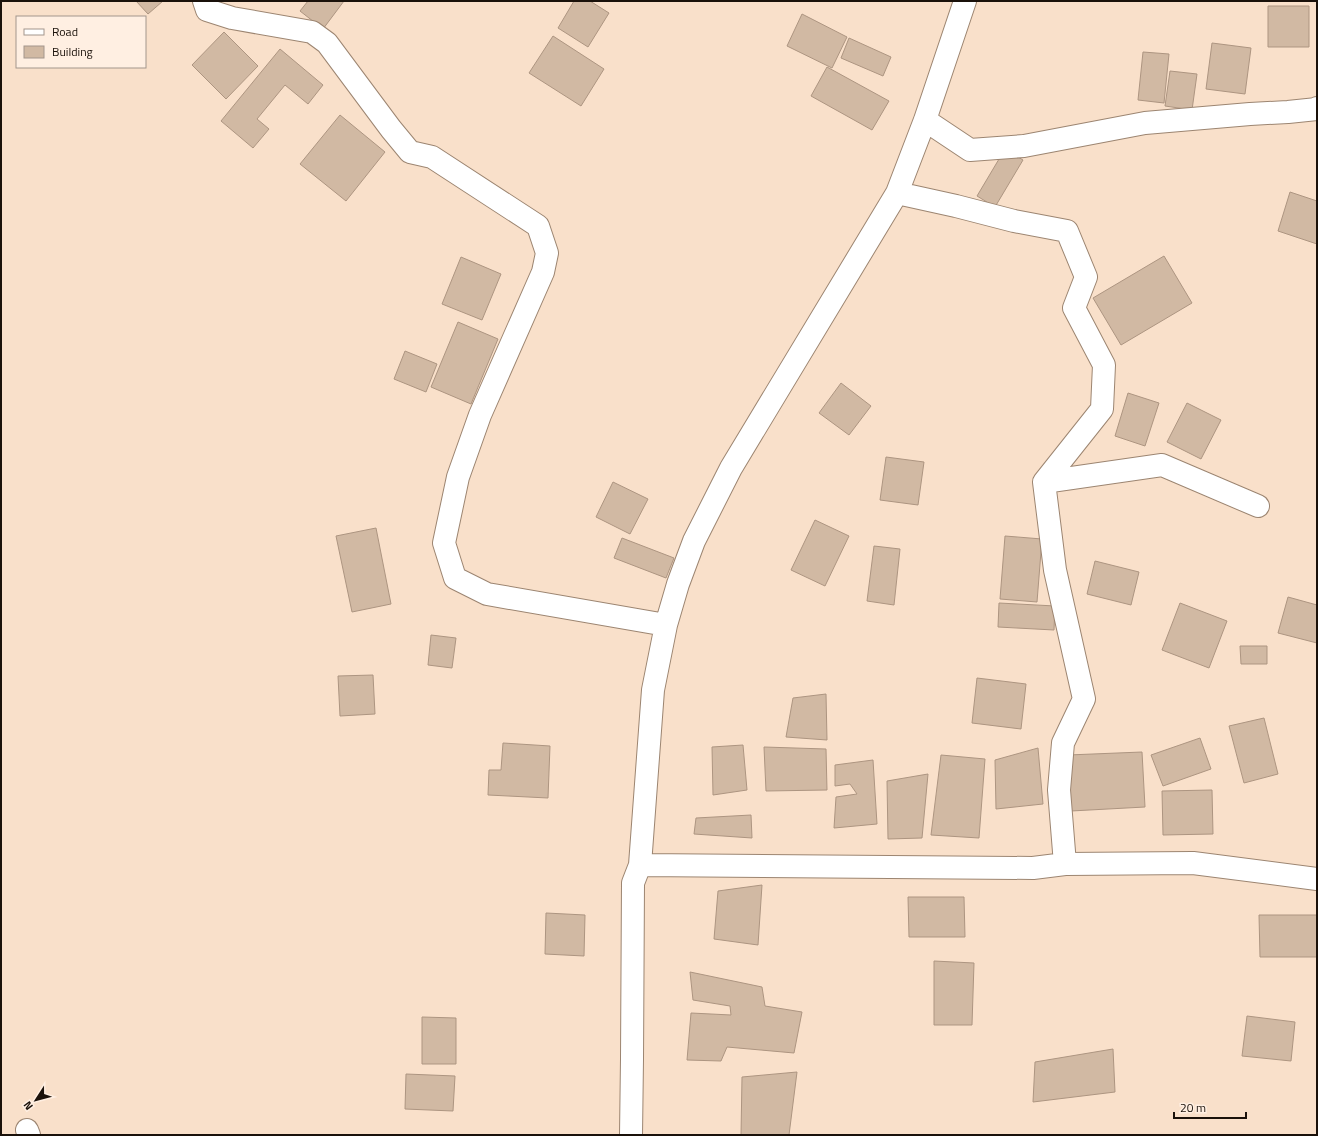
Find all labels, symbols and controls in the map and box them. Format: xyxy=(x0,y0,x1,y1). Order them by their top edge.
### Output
legend xyxy=(16,16,146,68)
text: Road xyxy=(52,22,78,41)
text: Building xyxy=(52,42,93,61)
north arrow xyxy=(16,1080,56,1120)
scale bar xyxy=(1174,1094,1246,1120)
text: N xyxy=(19,1098,37,1114)
text: 20 m xyxy=(1180,1098,1206,1117)

